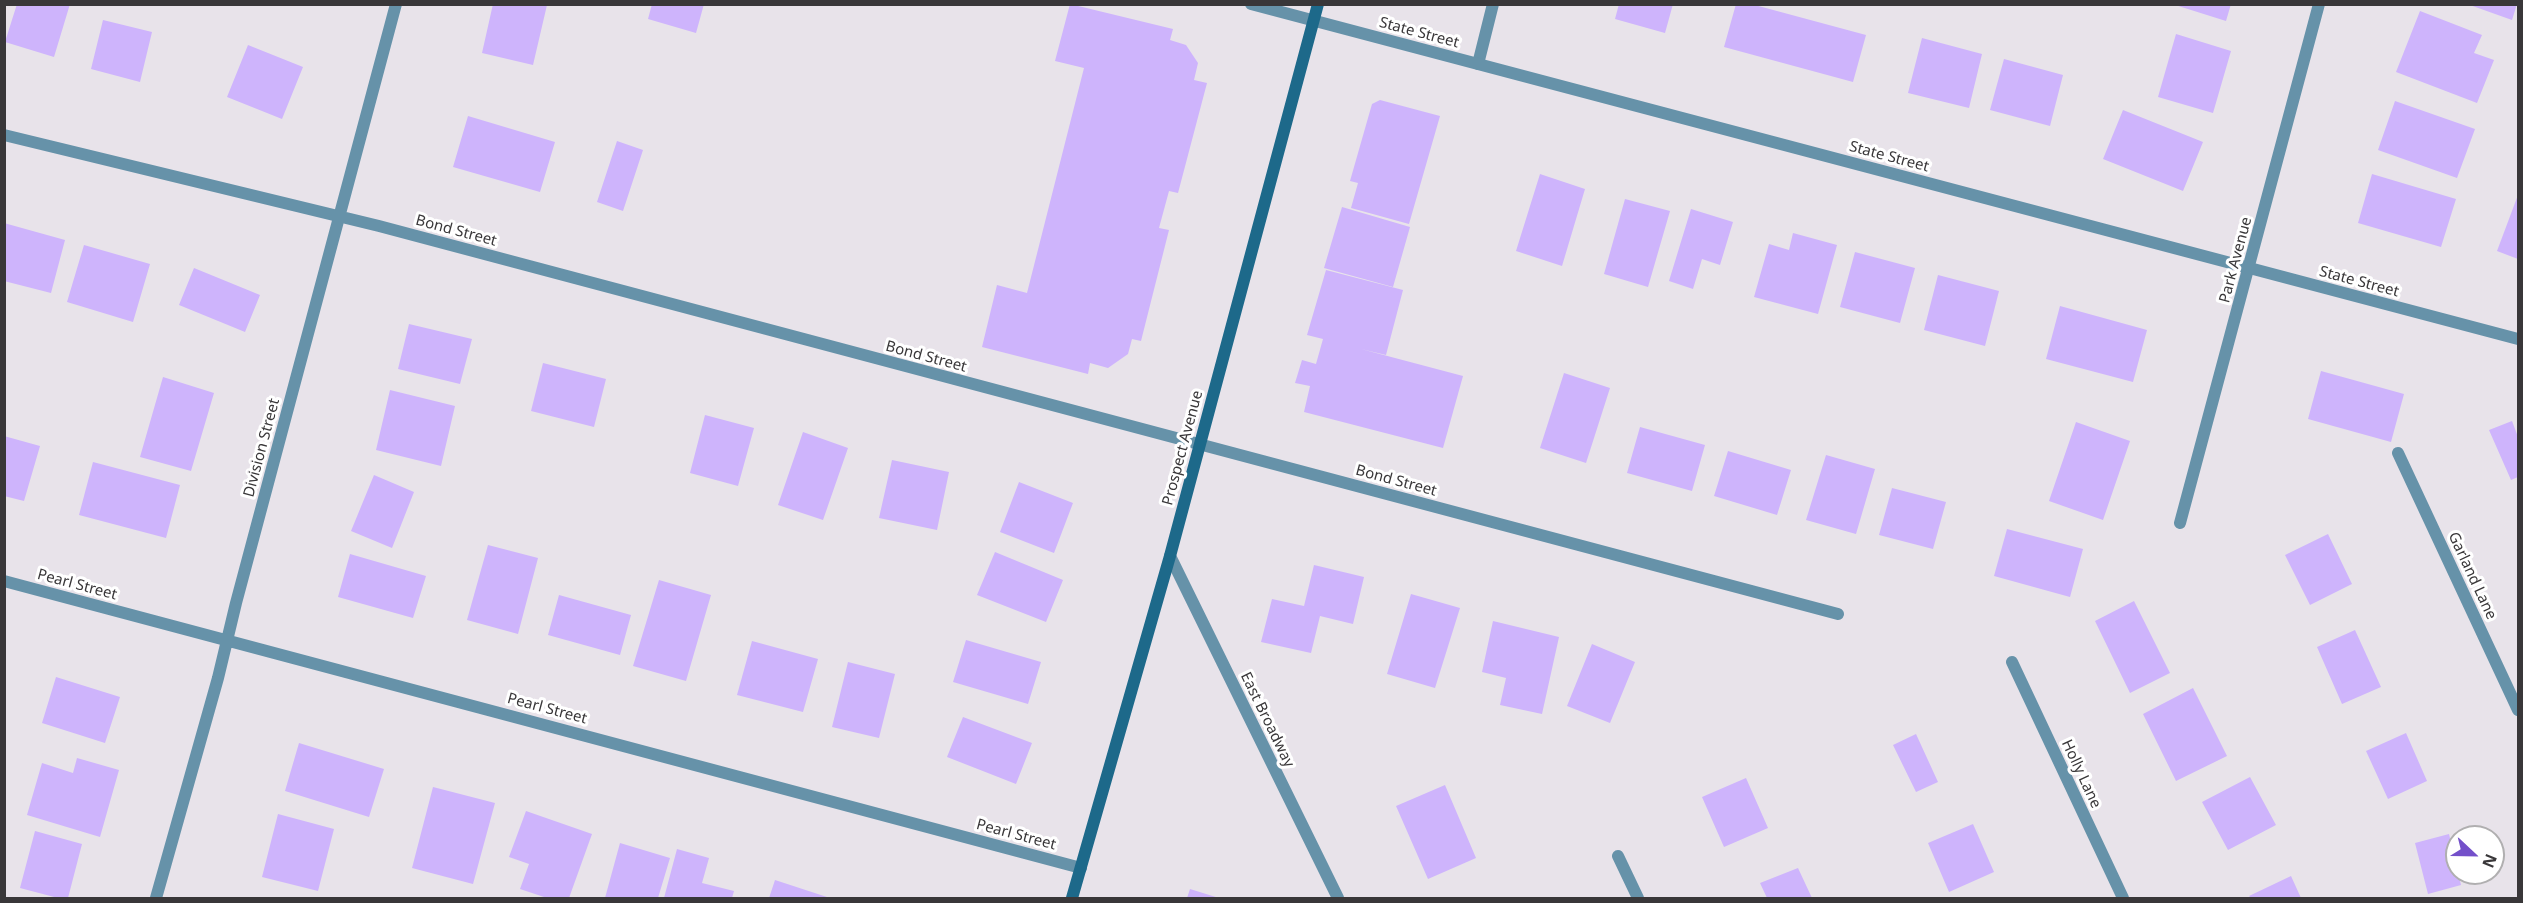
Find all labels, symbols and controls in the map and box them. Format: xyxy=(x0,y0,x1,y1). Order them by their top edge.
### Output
street label: State Street xyxy=(1377,14,1461,52)
street label: State Street xyxy=(1847,138,1931,176)
street label: Bond Street xyxy=(414,212,498,250)
street label: Park Avenue xyxy=(2216,215,2256,305)
street label: State Street xyxy=(2317,263,2401,301)
street label: Bond Street xyxy=(884,338,968,376)
street label: Prospect Avenue xyxy=(1159,389,1207,507)
street label: Division Street xyxy=(240,397,284,499)
street label: Bond Street xyxy=(1354,462,1438,500)
street label: Garland Lane xyxy=(2444,530,2500,622)
street label: Pearl Street xyxy=(35,566,119,604)
street label: East Broadway xyxy=(1236,670,1298,770)
street label: Pearl Street xyxy=(505,690,589,728)
street label: Holly Lane xyxy=(2057,737,2105,811)
street label: Pearl Street xyxy=(974,816,1058,854)
north arrow xyxy=(2445,825,2505,885)
text: N xyxy=(2477,851,2502,871)

